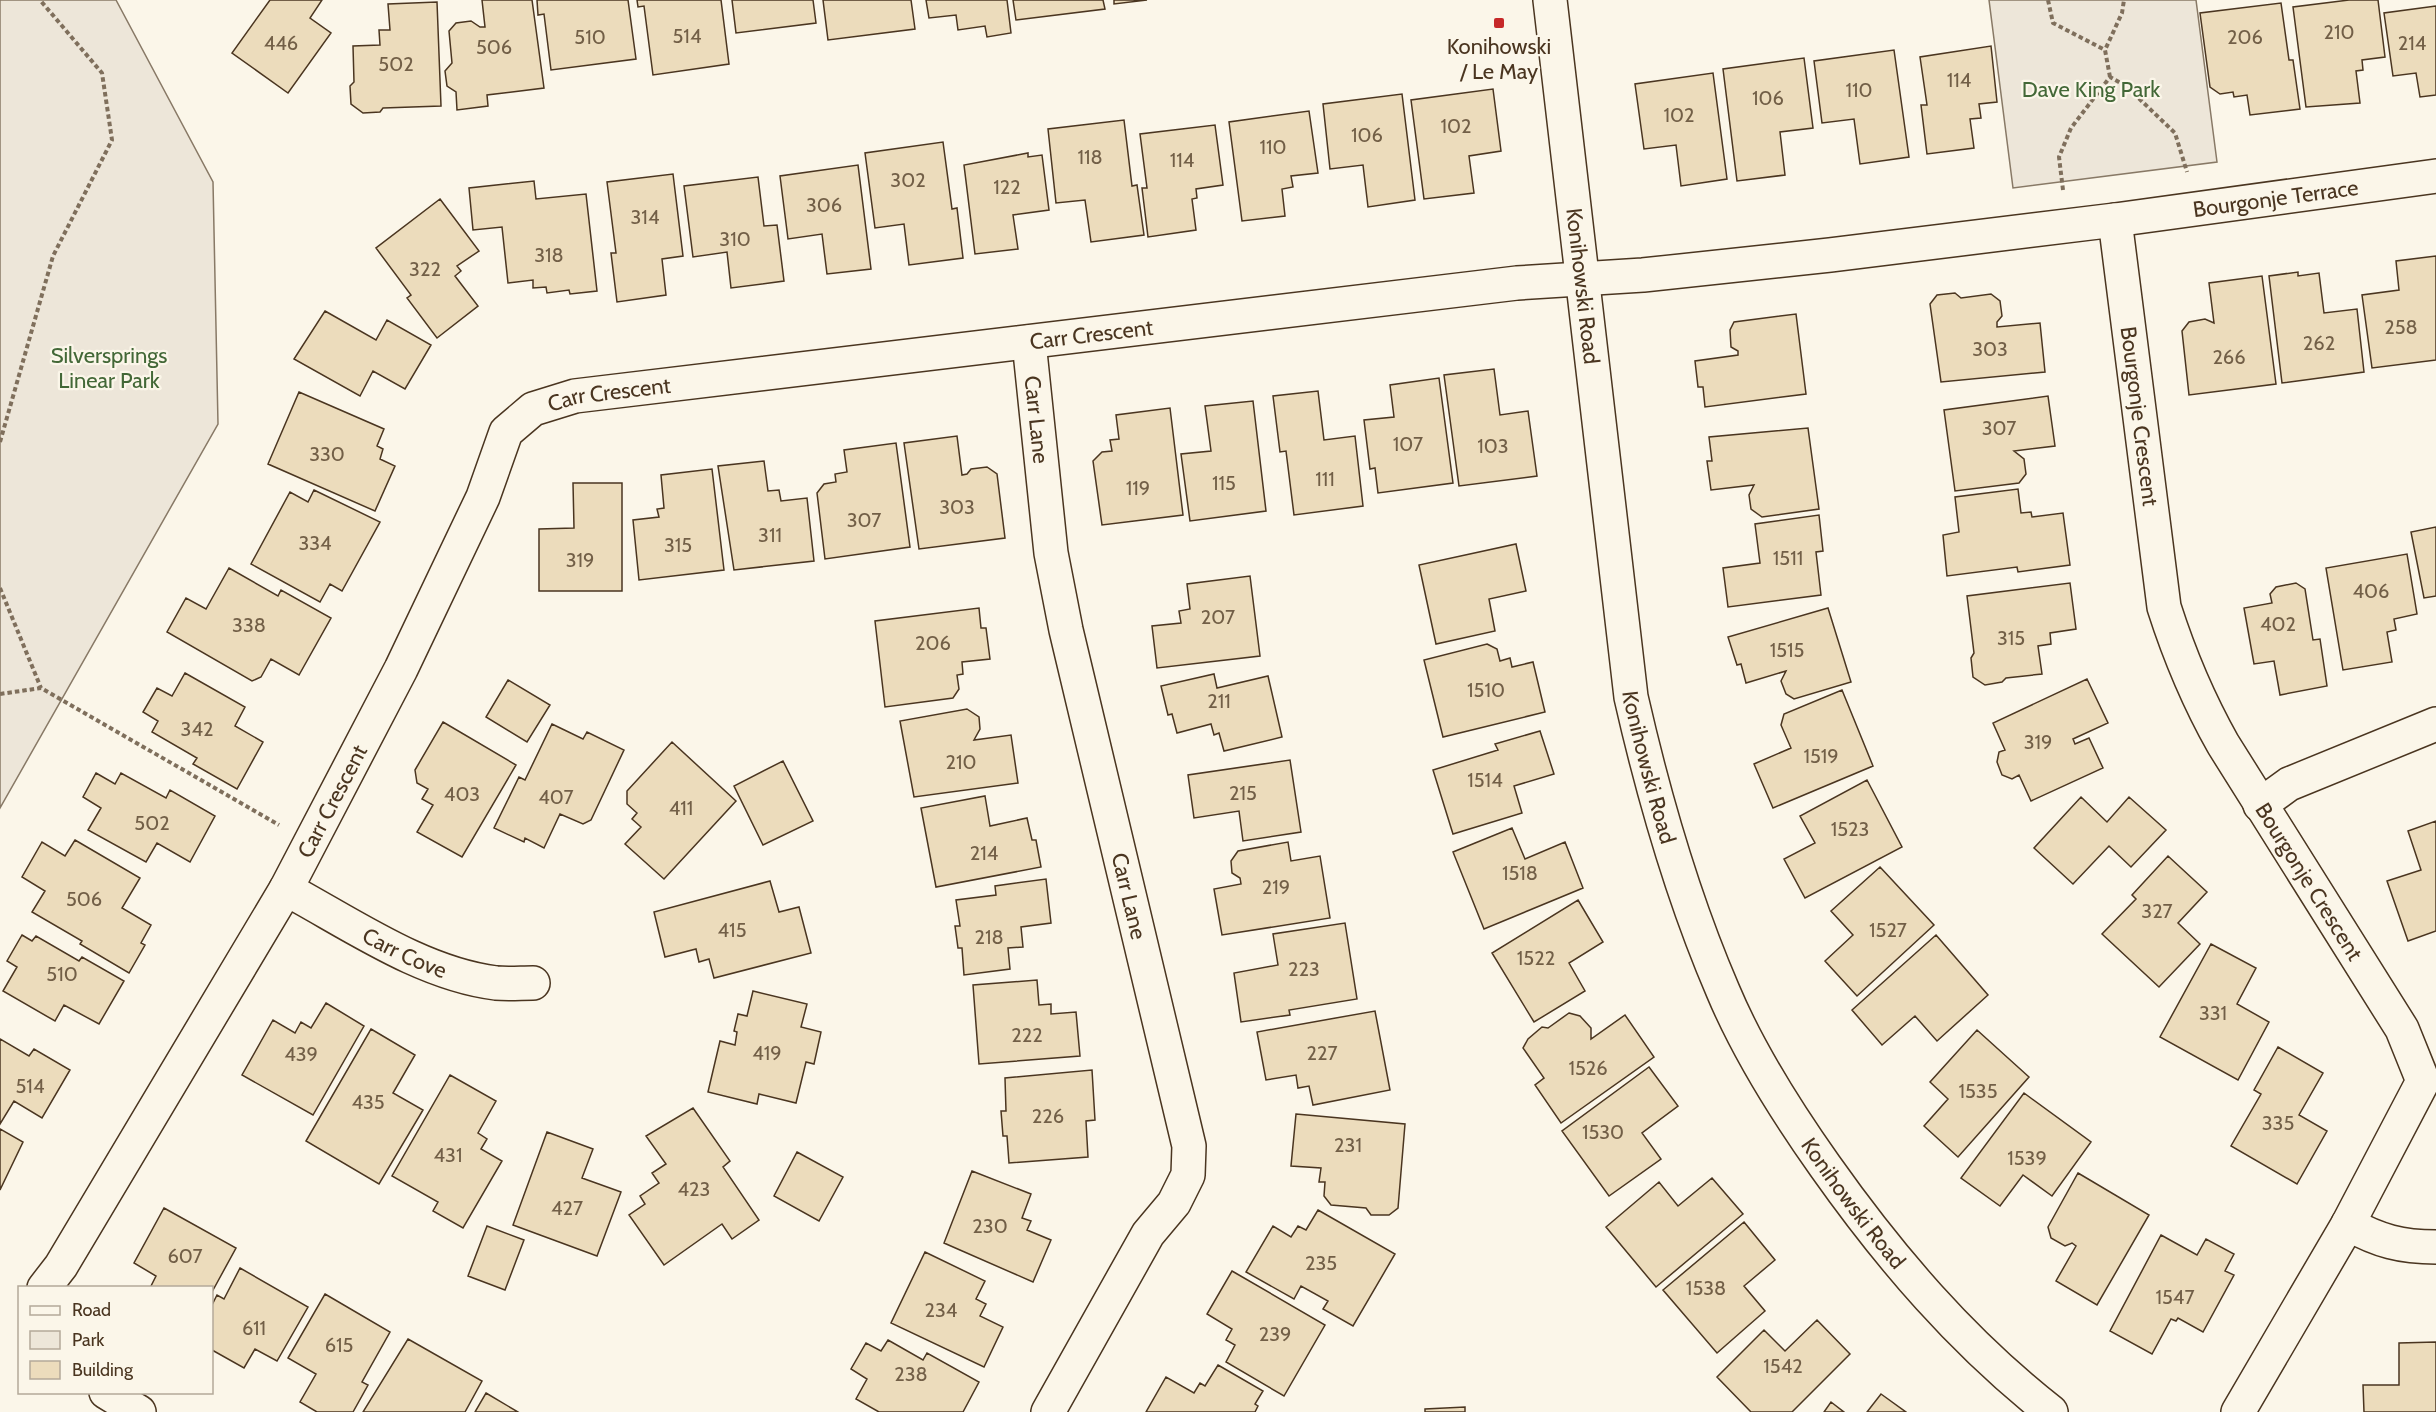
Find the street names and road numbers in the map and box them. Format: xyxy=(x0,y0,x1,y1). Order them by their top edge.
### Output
street label: Bourgonje Terrace xyxy=(2191,174,2360,223)
street label: Konihowski Road xyxy=(1560,207,1605,366)
street label: Carr Crescent xyxy=(1028,314,1155,355)
street label: Bourgonje Crescent xyxy=(2115,325,2164,508)
street label: Carr Crescent xyxy=(544,372,673,418)
street label: Carr Lane xyxy=(1019,374,1055,465)
street label: Konihowski Road xyxy=(1616,689,1682,847)
street label: Carr Crescent xyxy=(292,740,373,863)
street label: Bourgonje Crescent xyxy=(2249,798,2369,966)
street label: Carr Lane xyxy=(1106,850,1152,942)
street label: Carr Cove xyxy=(358,922,450,984)
street label: Konihowski Road xyxy=(1795,1133,1911,1274)

